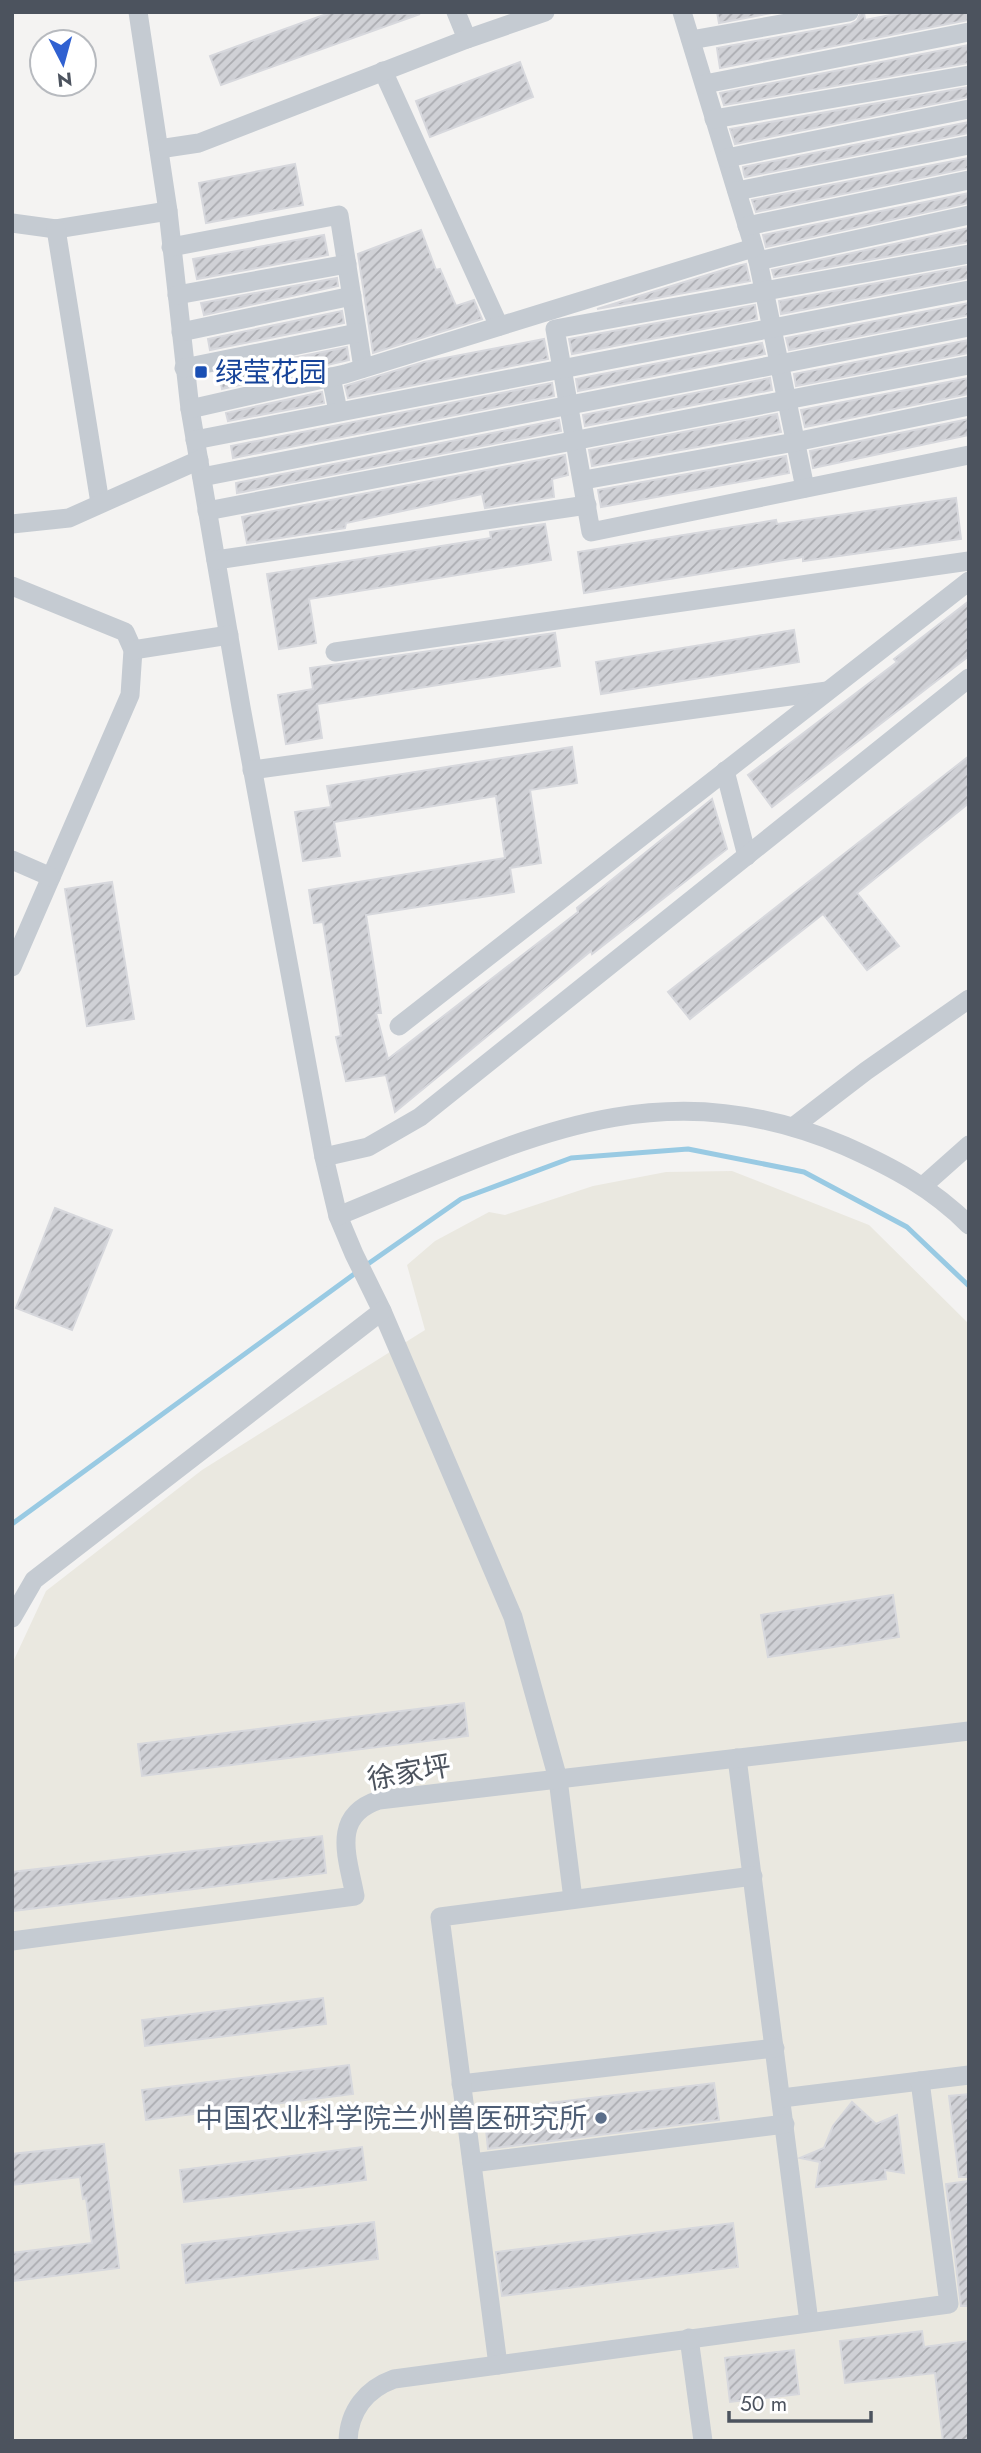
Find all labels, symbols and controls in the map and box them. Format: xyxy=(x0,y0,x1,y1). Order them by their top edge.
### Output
north arrow xyxy=(28,28,98,98)
text: N xyxy=(56,65,74,94)
place label: 绿莹花园 xyxy=(215,352,327,393)
marker: 绿莹花园 xyxy=(193,364,209,380)
street label: 徐家坪 xyxy=(364,1745,454,1800)
place label: 中国农业科学院兰州兽医研究所 xyxy=(195,2098,587,2139)
marker: 中国农业科学院兰州兽医研究所 xyxy=(593,2110,609,2126)
scale bar xyxy=(729,2380,871,2424)
text: 50 m xyxy=(740,2389,787,2419)

